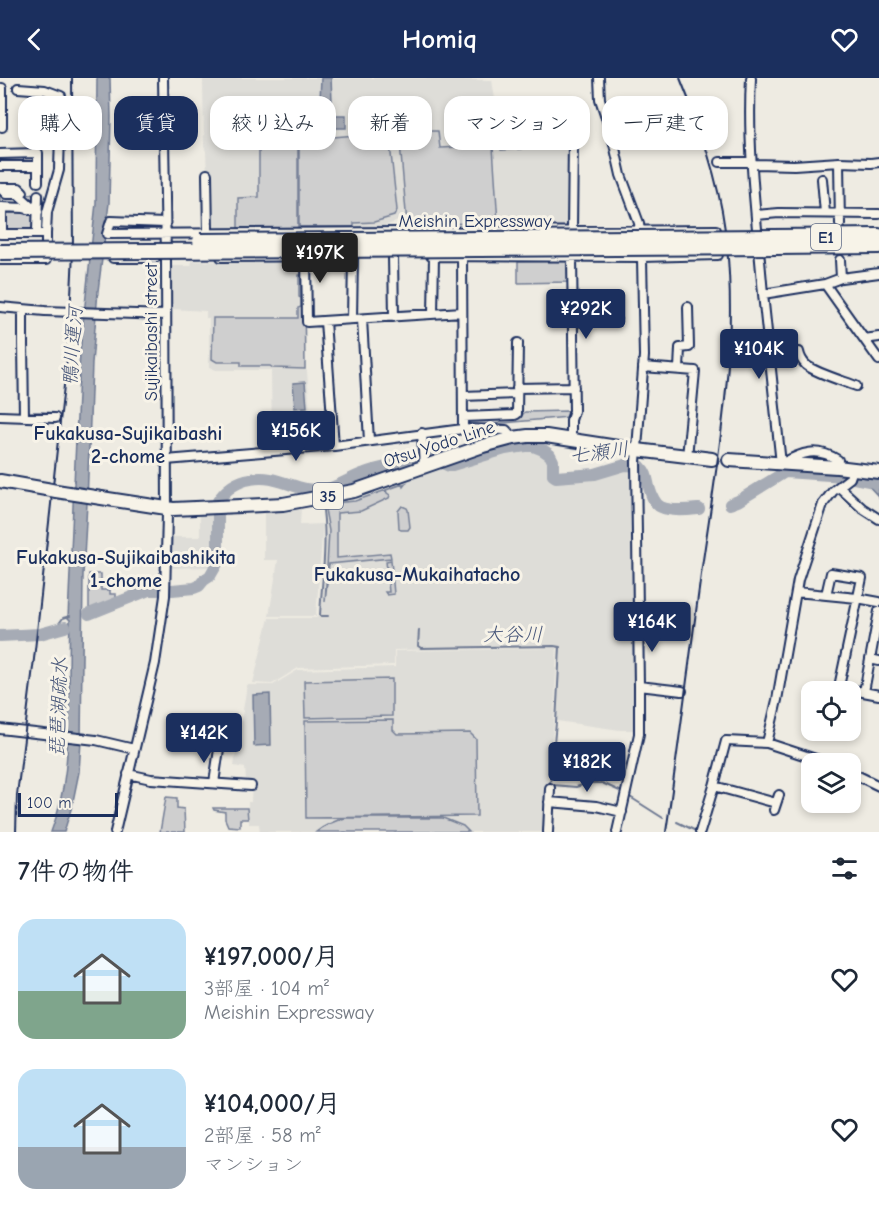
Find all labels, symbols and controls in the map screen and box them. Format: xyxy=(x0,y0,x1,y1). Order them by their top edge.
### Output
icon: back xyxy=(18,23,51,56)
icon: heart xyxy=(828,23,861,56)
text: Homiq xyxy=(402,24,477,55)
chip: 購入 xyxy=(18,96,102,150)
chip: 賃貸 xyxy=(114,96,198,150)
chip: 絞り込み xyxy=(210,96,336,150)
chip: 新着 xyxy=(348,96,432,150)
chip: マンション xyxy=(444,96,590,150)
chip: 一戸建て xyxy=(602,96,728,150)
street label: Meishin Expressway xyxy=(399,211,552,232)
road number: E1 xyxy=(811,224,841,250)
pin: ¥197K xyxy=(278,233,362,284)
text: ¥197K xyxy=(296,241,344,264)
street label: Sujikaibashi street xyxy=(141,262,162,401)
pin: ¥292K xyxy=(544,289,628,340)
text: ¥292K xyxy=(560,297,612,320)
water label: 鴨川運河 xyxy=(58,302,87,387)
pin: ¥104K xyxy=(717,329,801,380)
text: ¥104K xyxy=(734,337,784,360)
pin: ¥156K xyxy=(254,411,338,462)
street label: Otsu Yodo Line xyxy=(381,417,497,472)
text: ¥156K xyxy=(271,419,321,442)
district label: Fukakusa-Sujikaibashi 2-chome xyxy=(34,422,222,468)
water label: 七瀬川 xyxy=(568,437,630,468)
road number: 35 xyxy=(313,483,343,509)
district label: Fukakusa-Sujikaibashikita 1-chome xyxy=(16,546,236,592)
district label: Fukakusa-Mukaihatacho xyxy=(314,563,520,586)
pin: ¥164K xyxy=(610,602,694,653)
text: ¥164K xyxy=(628,610,676,633)
water label: 大谷川 xyxy=(483,623,543,646)
water label: 琵琶湖疏水 xyxy=(45,657,72,757)
map controls xyxy=(801,681,861,813)
button: locate xyxy=(801,681,861,741)
pin: ¥142K xyxy=(162,713,246,764)
text: ¥142K xyxy=(180,721,228,744)
pin: ¥182K xyxy=(545,742,629,793)
text: ¥182K xyxy=(562,750,612,773)
button: layers xyxy=(801,753,861,813)
scale bar xyxy=(18,790,118,818)
text: 100 m xyxy=(27,794,71,812)
icon: filters xyxy=(828,852,861,885)
text: 7件の物件 xyxy=(18,857,134,887)
text: ¥197,000/月 xyxy=(204,942,339,972)
icon: home xyxy=(66,943,138,1015)
icon: heart xyxy=(828,963,861,996)
text: 3部屋 · 104 m² xyxy=(204,977,329,1000)
text: Meishin Expressway xyxy=(204,1001,374,1024)
text: ¥104,000/月 xyxy=(204,1089,341,1119)
icon: home xyxy=(66,1093,138,1165)
icon: heart xyxy=(828,1113,861,1146)
text: 2部屋 · 58 m² xyxy=(204,1124,321,1147)
text: マンション xyxy=(204,1153,303,1176)

